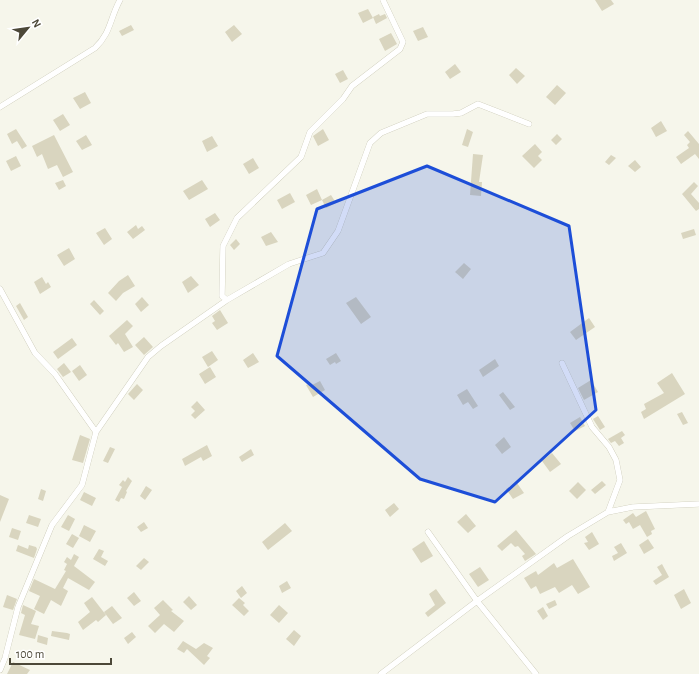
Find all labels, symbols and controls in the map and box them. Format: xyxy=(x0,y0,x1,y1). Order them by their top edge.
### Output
north arrow xyxy=(8,8,48,48)
text: N xyxy=(30,17,43,29)
scale bar xyxy=(10,640,111,666)
text: 100 m xyxy=(16,648,44,660)

